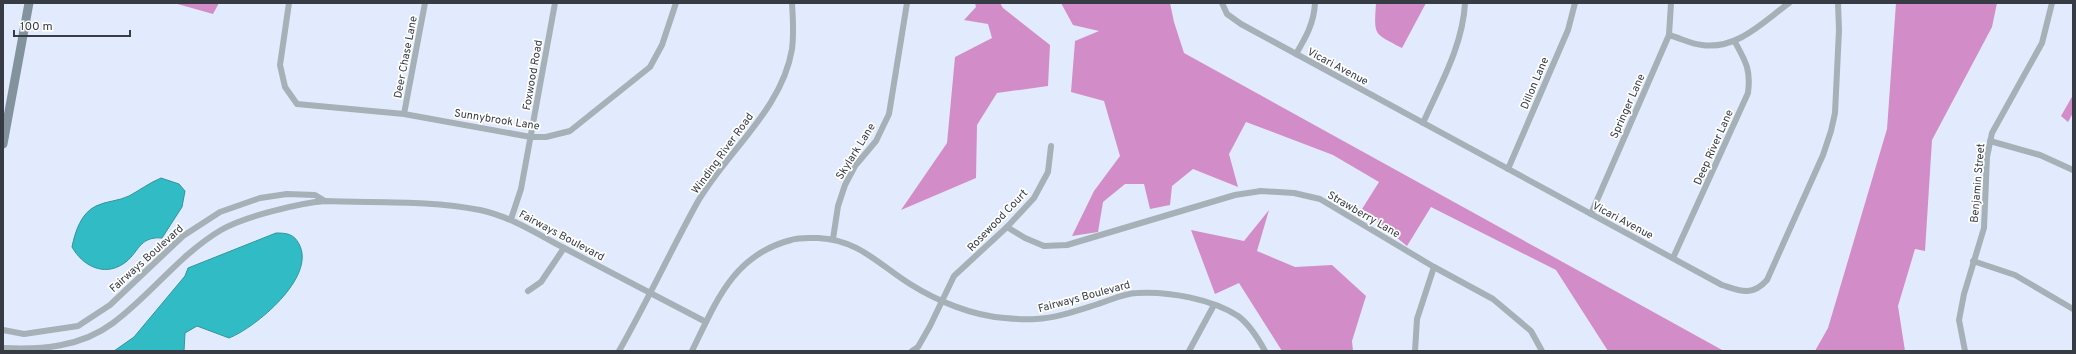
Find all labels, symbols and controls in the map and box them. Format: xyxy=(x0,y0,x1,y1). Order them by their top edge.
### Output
scale bar xyxy=(14,12,130,38)
street label: Deer Chase Lane xyxy=(391,15,421,99)
text: 100 m xyxy=(20,19,53,35)
street label: Foxwood Road xyxy=(520,39,546,112)
street label: Vicari Avenue xyxy=(1305,45,1371,89)
street label: Dillon Lane xyxy=(1518,55,1552,112)
street label: Springer Lane xyxy=(1607,72,1648,141)
street label: Sunnybrook Lane xyxy=(453,106,541,134)
street label: Deep River Lane xyxy=(1691,107,1737,187)
street label: Winding River Road xyxy=(689,110,757,197)
street label: Skylark Lane xyxy=(833,121,879,182)
street label: Benjamin Street xyxy=(1968,143,1988,223)
street label: Rosewood Court xyxy=(964,187,1031,255)
street label: Strawberry Lane xyxy=(1325,188,1402,241)
street label: Vicari Avenue xyxy=(1590,199,1656,243)
street label: Fairways Boulevard xyxy=(516,207,607,264)
street label: Fairways Boulevard xyxy=(107,222,187,296)
street label: Fairways Boulevard xyxy=(1037,278,1132,316)

